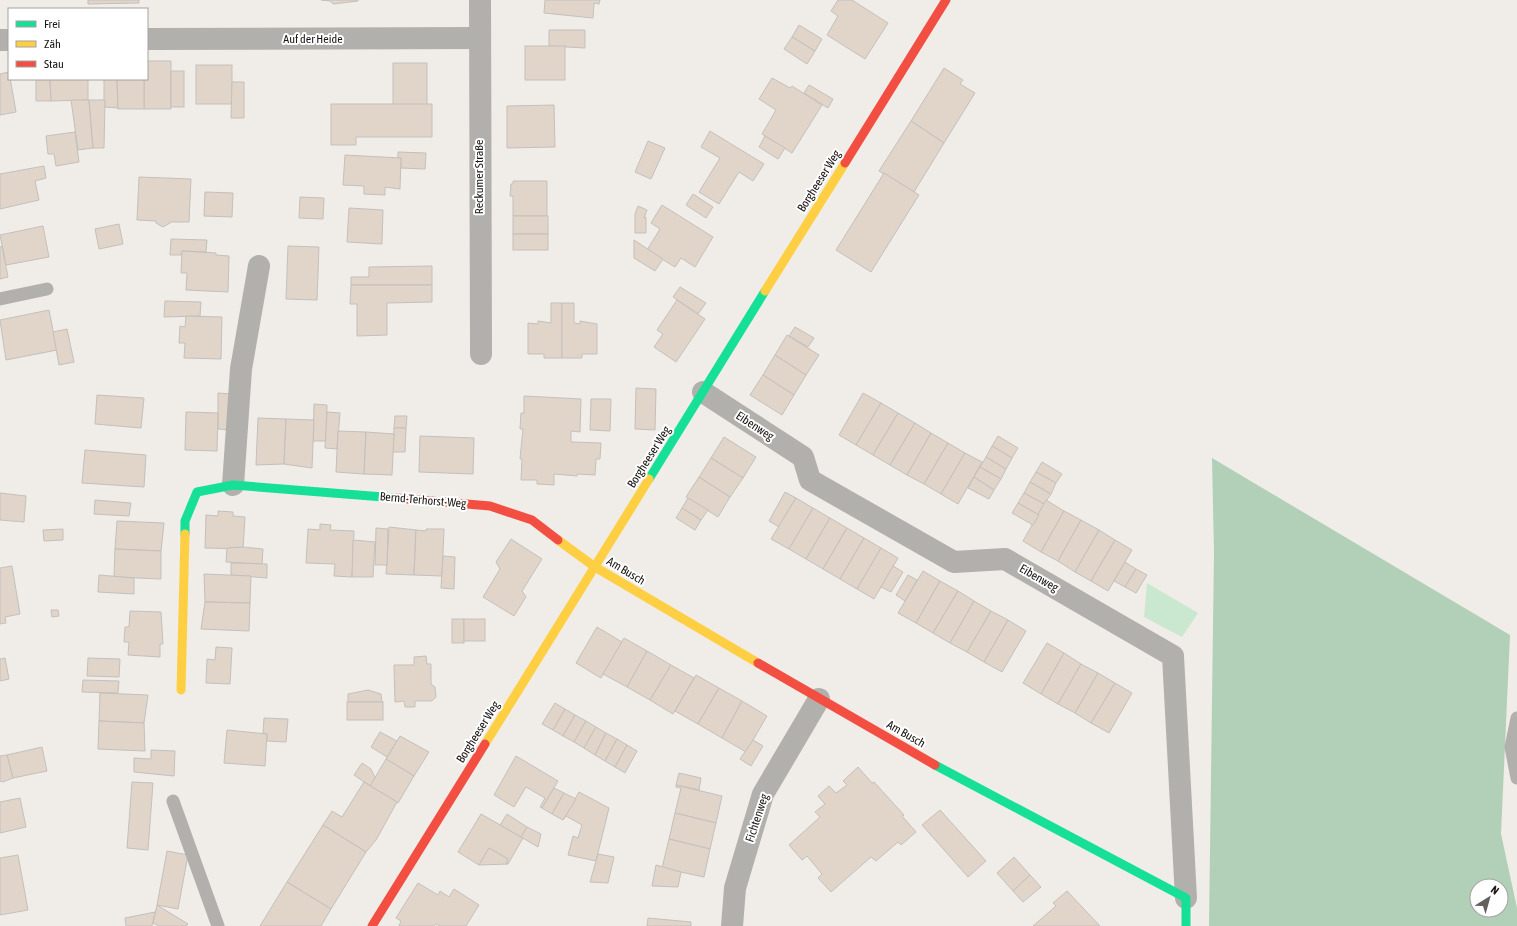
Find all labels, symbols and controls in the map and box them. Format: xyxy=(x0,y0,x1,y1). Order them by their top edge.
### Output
legend xyxy=(8,8,148,80)
text: Frei xyxy=(44,17,60,31)
street label: Auf der Heide xyxy=(283,32,343,46)
text: Zäh xyxy=(44,37,61,51)
text: Stau xyxy=(44,57,64,71)
street label: Reckumer Straße xyxy=(472,140,486,214)
street label: Borgheeser Weg xyxy=(794,147,844,214)
street label: Eibenweg xyxy=(733,409,777,444)
street label: Borgheeser Weg xyxy=(624,423,674,490)
street label: Bernd-Terhorst-Weg xyxy=(379,489,468,511)
street label: Am Busch xyxy=(604,554,648,588)
street label: Eibenweg xyxy=(1017,561,1062,595)
street label: Borgheeser Weg xyxy=(453,698,503,765)
street label: Am Busch xyxy=(884,717,928,751)
street label: Fichtenweg xyxy=(743,791,772,844)
north arrow xyxy=(1469,878,1509,918)
text: N xyxy=(1489,883,1501,897)

